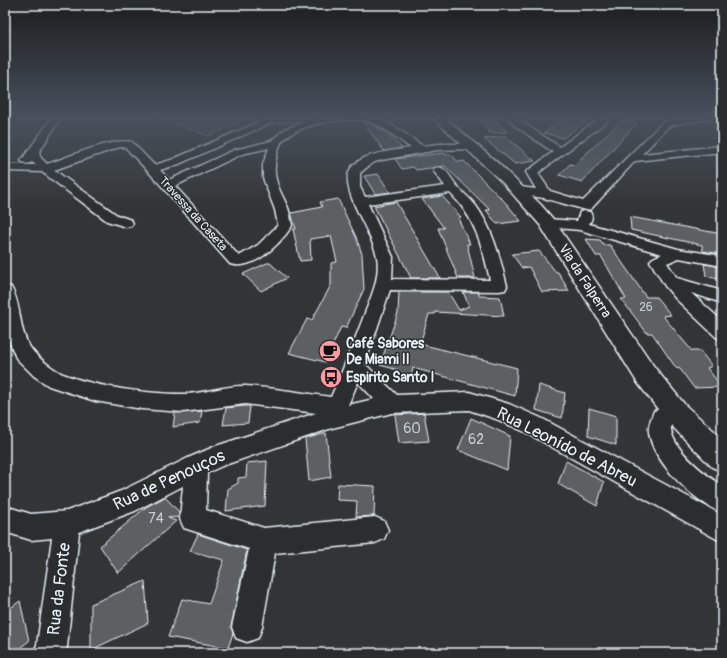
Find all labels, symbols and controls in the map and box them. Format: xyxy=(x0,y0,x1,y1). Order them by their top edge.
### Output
street label: Travessa da Caseta xyxy=(156,174,231,255)
street label: Via da Falperra xyxy=(555,241,615,321)
house number: 26 xyxy=(639,300,653,315)
place label: Café Sabores De Miami II xyxy=(346,335,425,368)
cafe icon: Café Sabores De Miami II xyxy=(317,338,343,364)
bus stop icon: Espirito Santo I xyxy=(318,364,344,390)
place label: Espirito Santo I xyxy=(346,369,435,386)
street label: Rua Leonído de Abreu xyxy=(493,403,641,491)
house number: 60 xyxy=(403,420,421,437)
house number: 62 xyxy=(468,431,484,448)
street label: Rua de Penouços xyxy=(110,445,229,515)
house number: 74 xyxy=(148,510,164,527)
street label: Rua da Fonte xyxy=(43,541,75,636)

